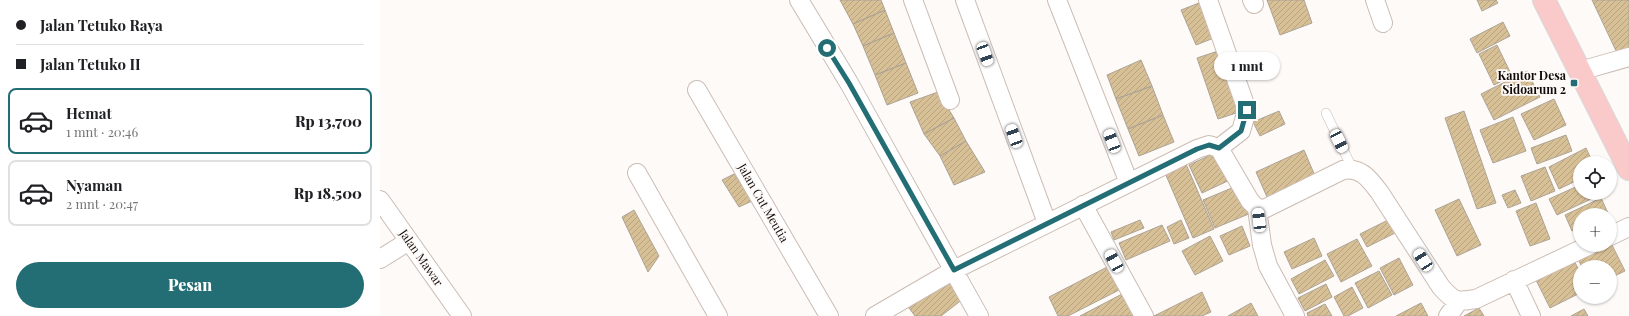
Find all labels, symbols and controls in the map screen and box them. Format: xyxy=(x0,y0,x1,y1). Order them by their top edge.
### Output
text: Jalan Tetuko Raya xyxy=(40,15,163,35)
route start xyxy=(818,39,836,57)
car xyxy=(975,41,995,67)
callout: 1 mnt xyxy=(1214,52,1280,80)
text: Jalan Tetuko II xyxy=(40,54,141,74)
text: 1 mnt xyxy=(1231,57,1263,74)
place label: Kantor Desa Sidoarum 2 xyxy=(1498,67,1567,97)
marker: Kantor Desa Sidoarum 2 xyxy=(1569,78,1579,88)
route end xyxy=(1238,101,1256,119)
icon: car xyxy=(18,103,54,139)
text: Hemat xyxy=(66,103,112,123)
text: Rp 13,700 xyxy=(295,111,362,131)
text: 1 mnt · 20:46 xyxy=(66,123,138,140)
car xyxy=(1004,123,1024,149)
car xyxy=(1102,128,1122,154)
car xyxy=(1328,128,1350,154)
map controls xyxy=(1573,156,1617,304)
button: locate xyxy=(1573,156,1617,200)
street label: Jalan Cut Meutia xyxy=(734,159,793,245)
icon: car xyxy=(18,175,54,211)
text: Nyaman xyxy=(66,175,123,195)
text: Rp 18,500 xyxy=(294,183,362,203)
text: 2 mnt · 20:47 xyxy=(66,195,138,212)
car xyxy=(1252,207,1266,233)
button: + xyxy=(1573,208,1617,252)
street label: Jalan Mawar xyxy=(396,225,448,290)
car xyxy=(1411,247,1435,273)
car xyxy=(1103,248,1125,274)
button: − xyxy=(1573,260,1617,304)
button: Pesan xyxy=(16,262,364,308)

